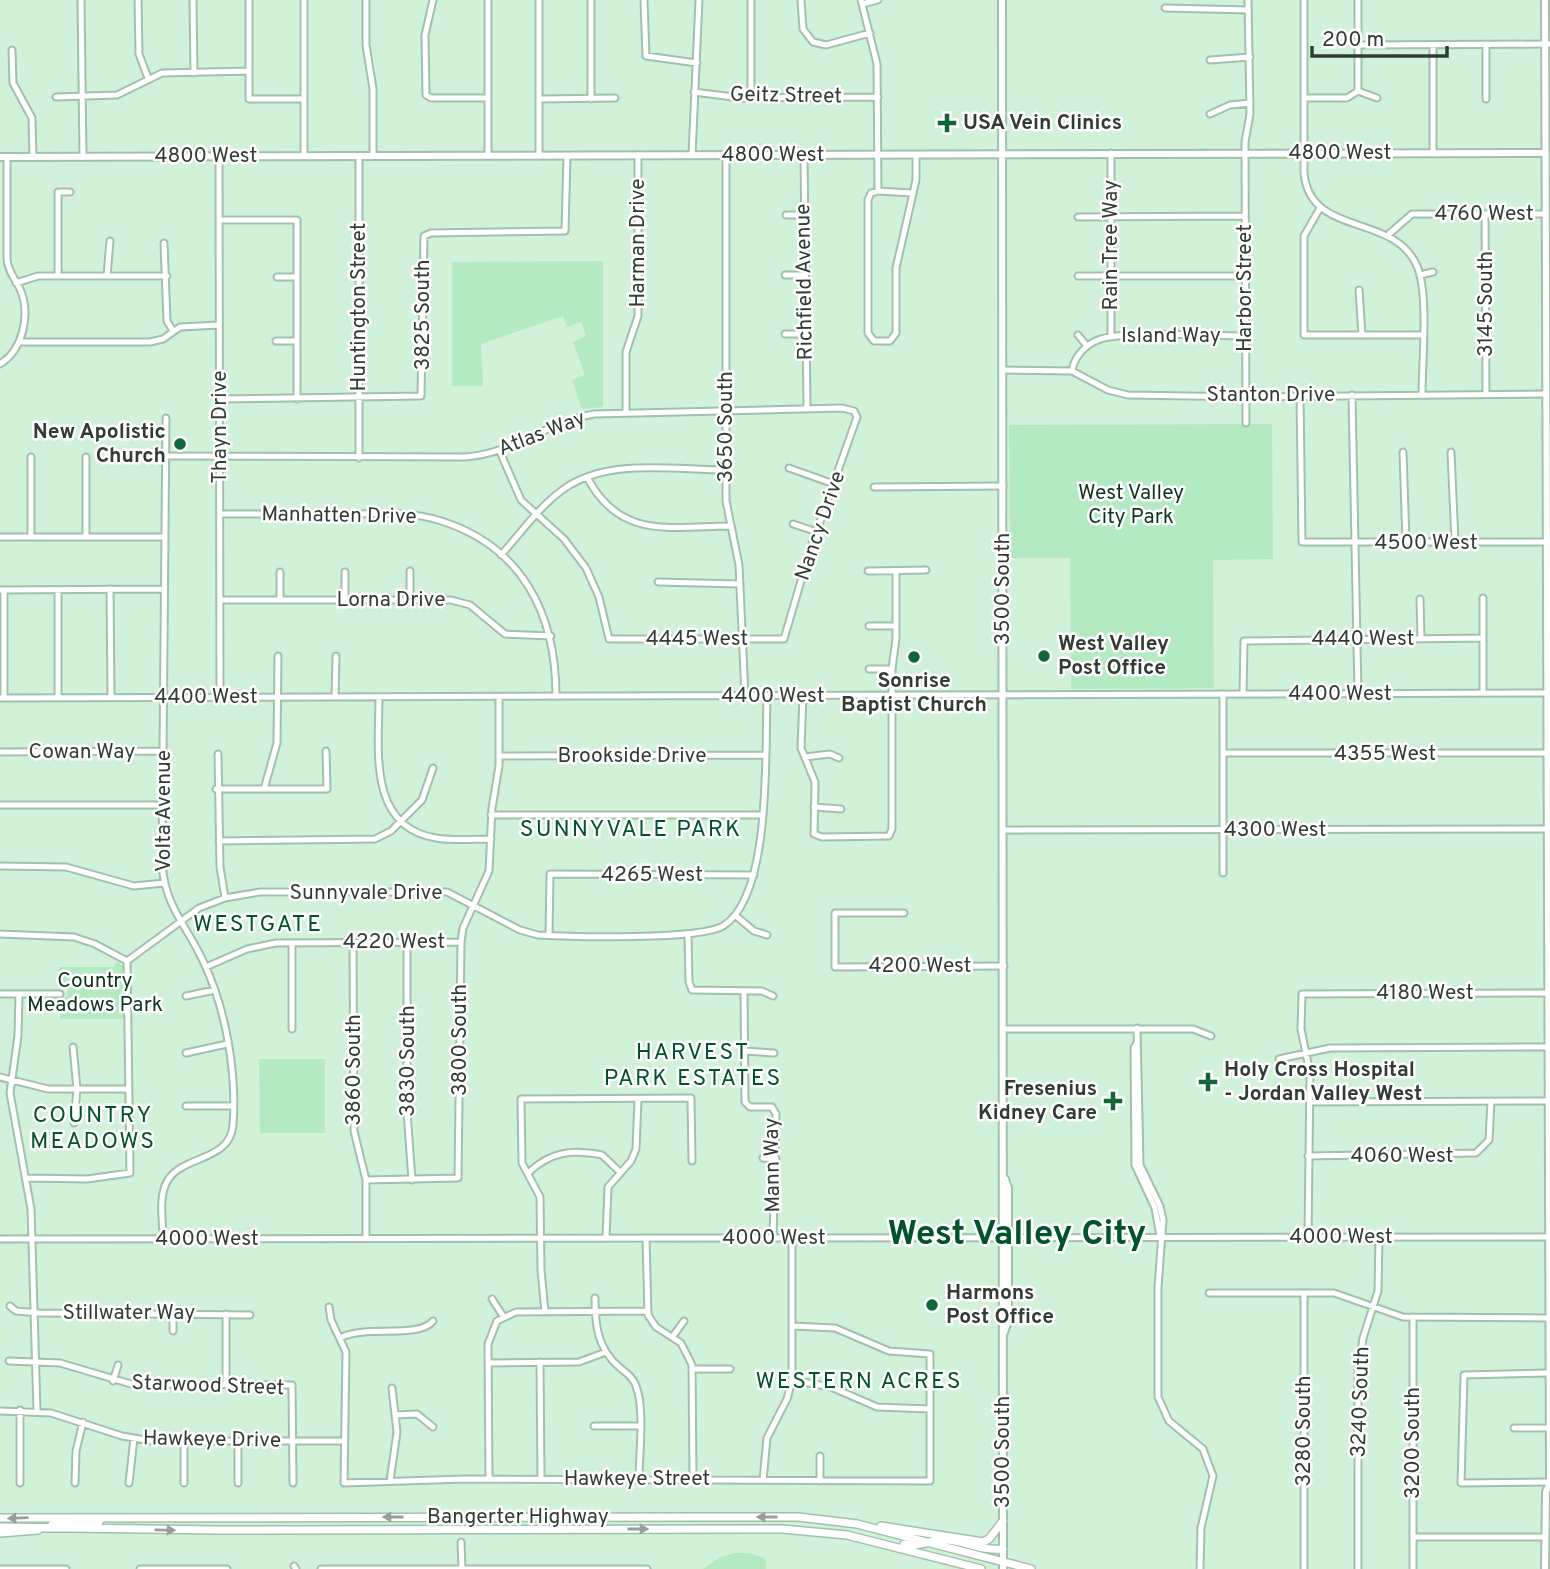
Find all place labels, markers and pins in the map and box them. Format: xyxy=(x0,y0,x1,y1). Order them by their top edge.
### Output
place label: USA Vein Clinics xyxy=(963,110,1122,137)
marker: USA Vein Clinics xyxy=(937,113,957,133)
place label: New Apolistic Church xyxy=(33,419,166,470)
marker: New Apolistic Church xyxy=(172,436,188,452)
place label: West Valley Post Office xyxy=(1058,631,1169,682)
marker: West Valley Post Office xyxy=(1036,648,1052,664)
marker: Sonrise Baptist Church xyxy=(906,649,922,665)
place label: Sonrise Baptist Church xyxy=(841,668,987,719)
place label: Holy Cross Hospital - Jordan Valley West xyxy=(1224,1057,1422,1108)
marker: Holy Cross Hospital - Jordan Valley West xyxy=(1198,1072,1218,1092)
place label: Fresenius Kidney Care xyxy=(978,1076,1097,1127)
marker: Fresenius Kidney Care xyxy=(1103,1091,1123,1111)
place label: Harmons Post Office xyxy=(946,1280,1054,1331)
marker: Harmons Post Office xyxy=(924,1297,940,1313)

